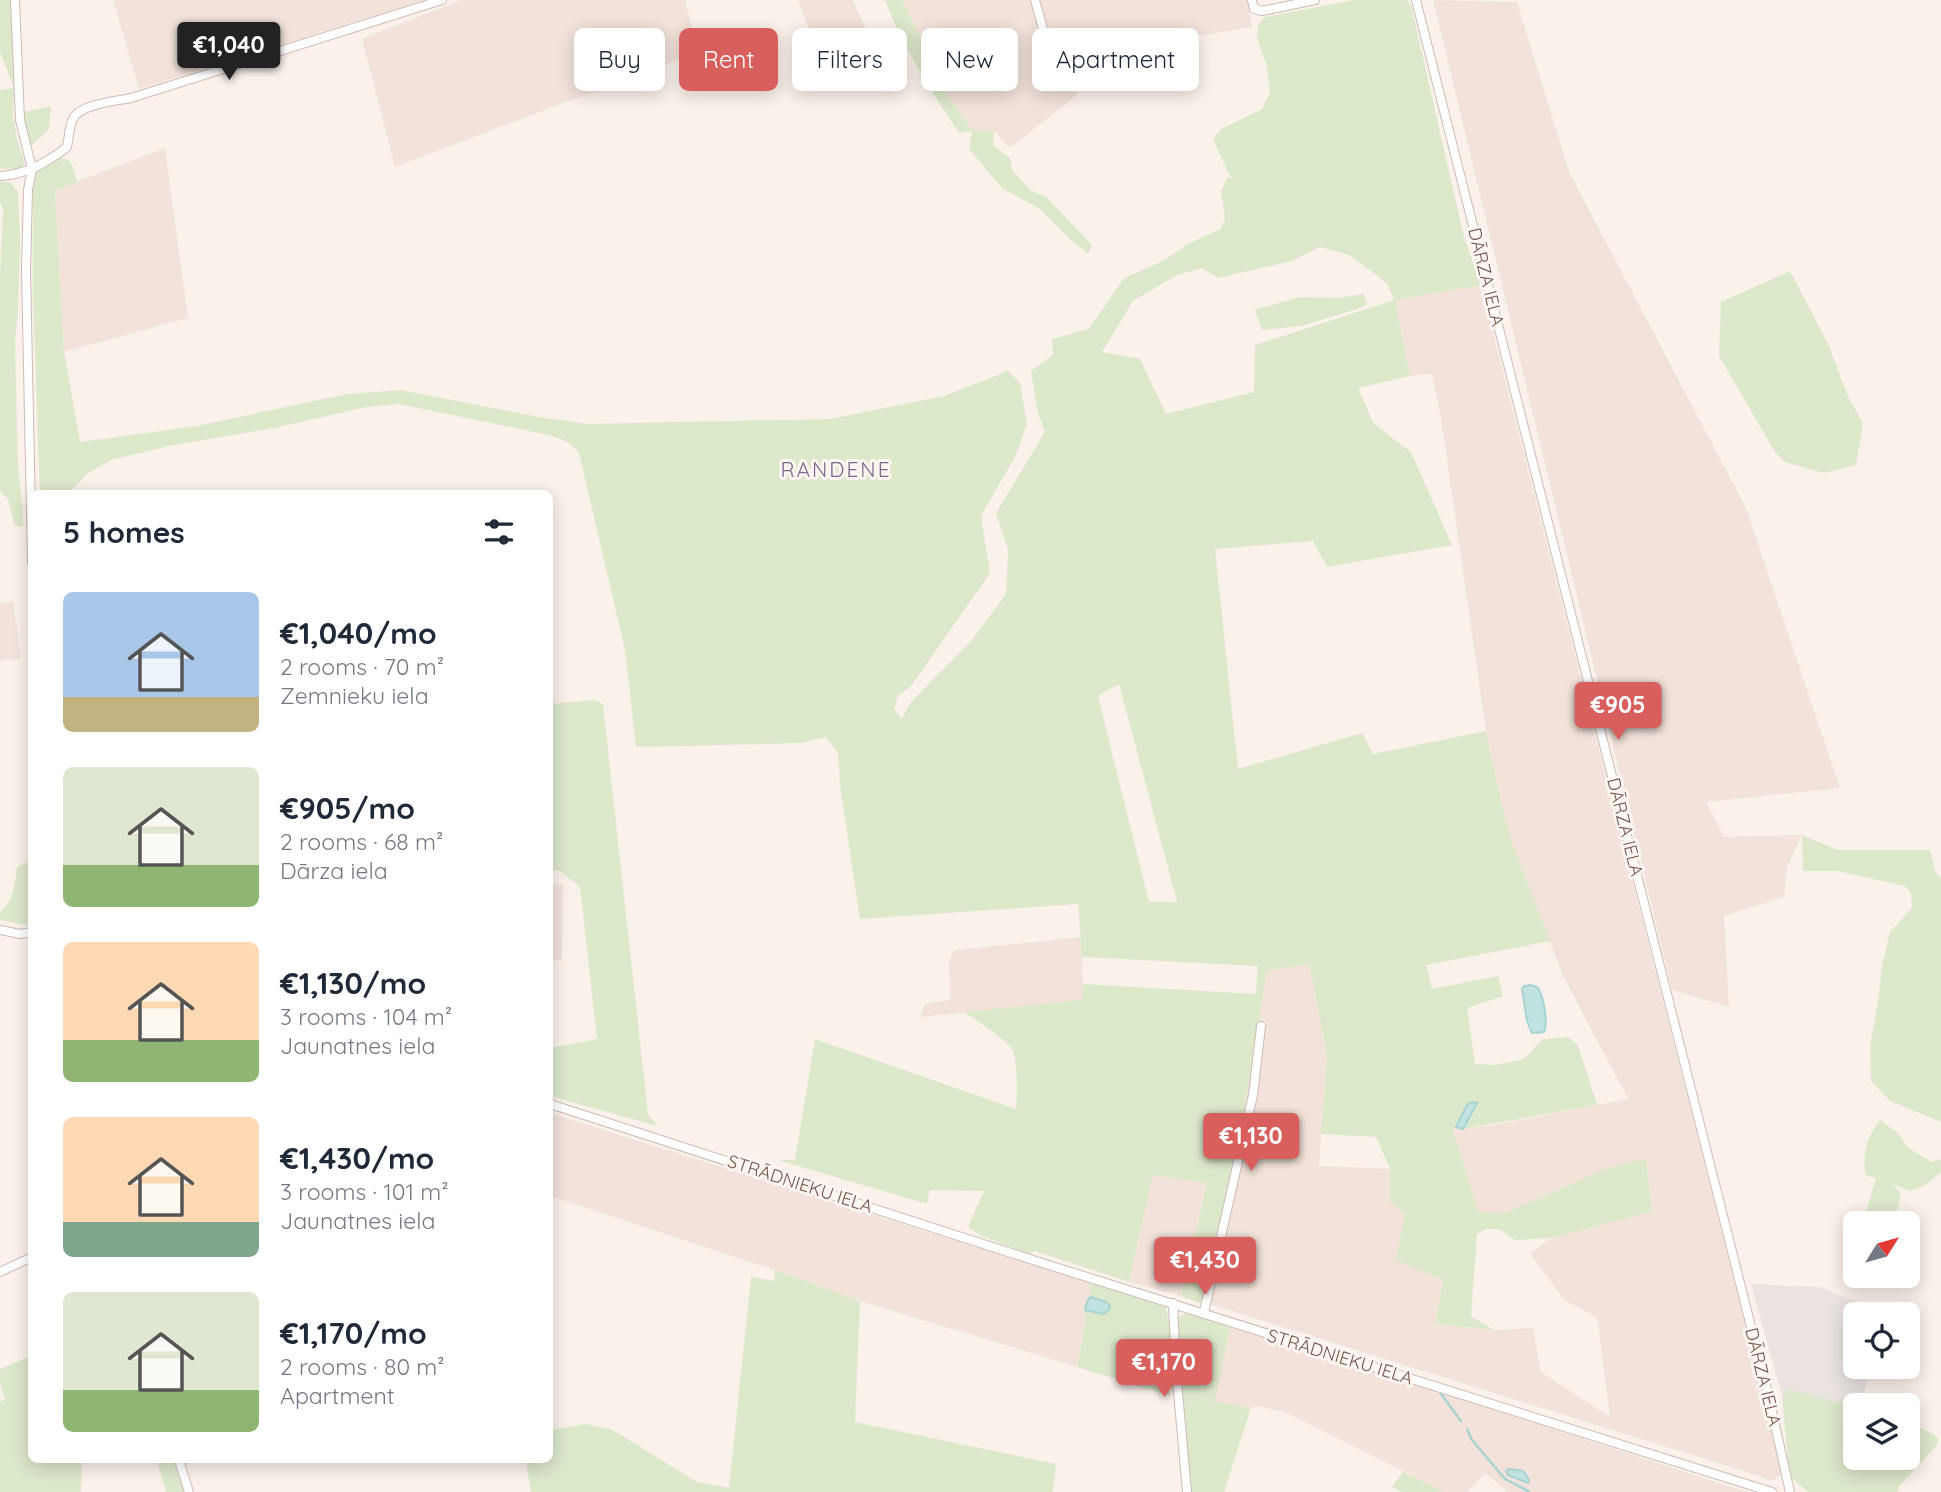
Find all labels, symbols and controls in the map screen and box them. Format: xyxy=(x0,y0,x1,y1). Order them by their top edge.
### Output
pin: €1,040 xyxy=(172,22,286,82)
chip: Buy xyxy=(574,28,665,91)
chip: Rent xyxy=(679,28,778,91)
chip: Filters xyxy=(792,28,907,91)
chip: New xyxy=(921,28,1018,91)
chip: Apartment xyxy=(1032,28,1199,91)
text: €1,040 xyxy=(193,30,265,59)
street label: DĀRZA IELA xyxy=(1463,225,1510,329)
district label: RANDENE xyxy=(780,456,892,482)
text: 5 homes xyxy=(63,513,185,551)
icon: filters xyxy=(480,513,518,551)
text: €1,040/mo xyxy=(280,614,437,652)
icon: home xyxy=(119,620,203,704)
text: 2 rooms · 70 m² xyxy=(280,652,444,681)
text: Zemnieku iela xyxy=(280,681,429,710)
pin: €905 xyxy=(1577,682,1659,742)
text: €905 xyxy=(1591,690,1645,719)
street label: DĀRZA IELA xyxy=(1602,775,1649,879)
text: €905/mo xyxy=(280,789,415,827)
icon: home xyxy=(119,795,203,879)
text: 2 rooms · 68 m² xyxy=(280,827,443,856)
text: Dārza iela xyxy=(280,856,388,885)
text: €1,130/mo xyxy=(280,964,426,1002)
icon: home xyxy=(119,970,203,1054)
text: 3 rooms · 104 m² xyxy=(280,1002,452,1031)
text: Jaunatnes iela xyxy=(280,1031,435,1060)
pin: €1,130 xyxy=(1194,1114,1308,1173)
text: €1,130 xyxy=(1219,1121,1283,1150)
text: €1,430/mo xyxy=(280,1139,434,1177)
icon: home xyxy=(119,1145,203,1229)
street label: STRĀDNIEKU IELA xyxy=(725,1149,876,1218)
text: 3 rooms · 101 m² xyxy=(280,1177,449,1206)
text: Jaunatnes iela xyxy=(280,1206,435,1235)
north arrow xyxy=(1843,1211,1920,1288)
map controls xyxy=(1843,1211,1920,1470)
pin: €1,430 xyxy=(1148,1238,1262,1297)
text: €1,430 xyxy=(1170,1245,1240,1274)
button: locate xyxy=(1843,1302,1920,1379)
text: €1,170/mo xyxy=(280,1314,427,1352)
icon: home xyxy=(119,1320,203,1404)
street label: STRĀDNIEKU IELA xyxy=(1265,1323,1416,1390)
street label: DĀRZA IELA xyxy=(1740,1325,1787,1429)
pin: €1,170 xyxy=(1107,1340,1221,1399)
text: €1,170 xyxy=(1132,1347,1196,1376)
text: 2 rooms · 80 m² xyxy=(280,1352,445,1381)
text: Apartment xyxy=(280,1381,394,1410)
button: layers xyxy=(1843,1393,1920,1470)

